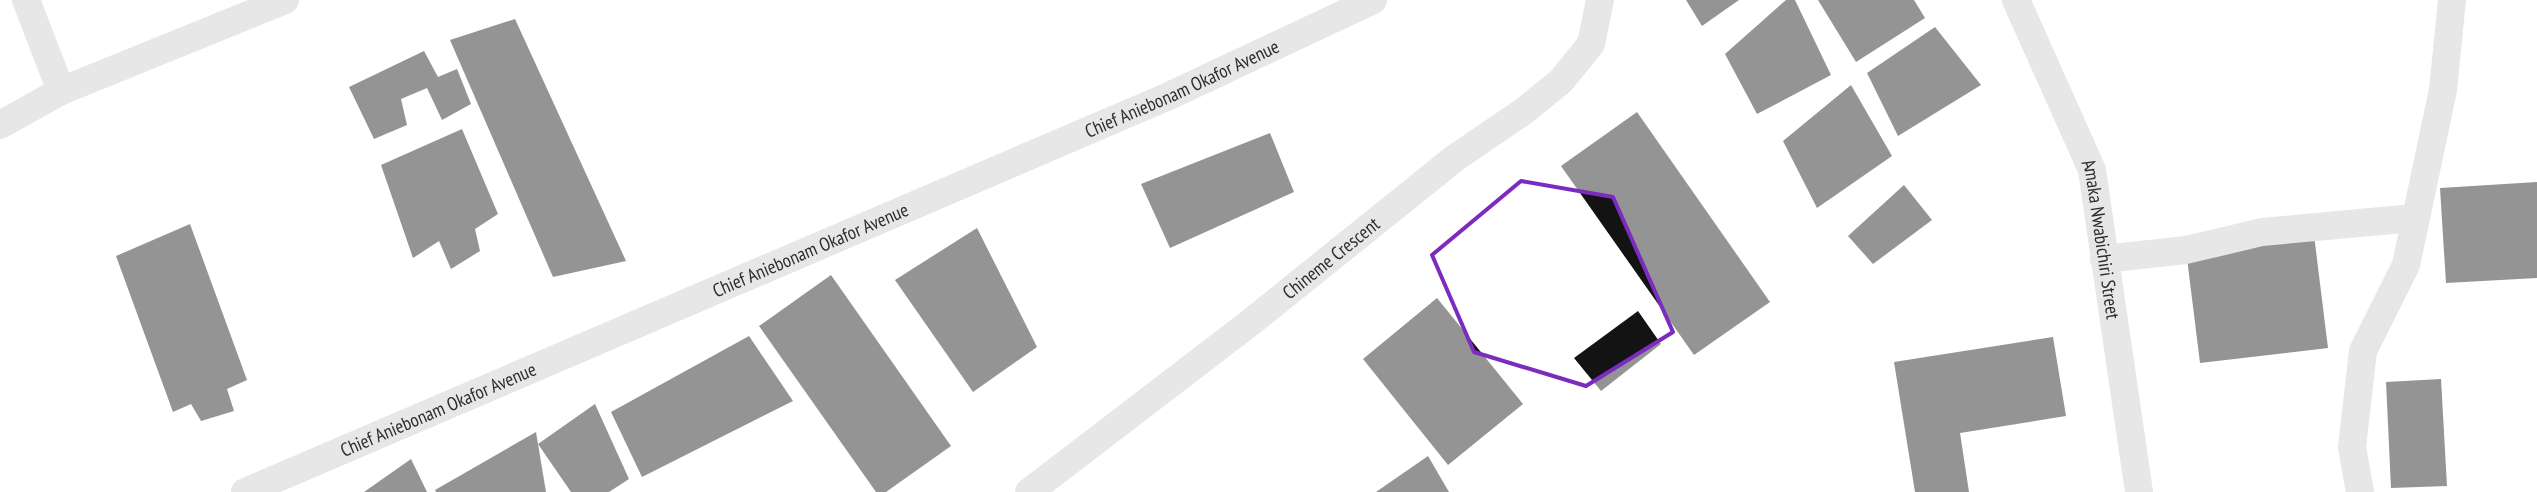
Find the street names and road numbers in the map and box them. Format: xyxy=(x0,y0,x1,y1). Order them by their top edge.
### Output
street label: Chief Aniebonam Okafor Avenue xyxy=(1081,34,1283,143)
street label: Amaka Nwabichiri Street xyxy=(2077,155,2126,321)
street label: Chief Aniebonam Okafor Avenue xyxy=(709,197,912,302)
street label: Chineme Crescent xyxy=(1277,211,1385,304)
street label: Chief Aniebonam Okafor Avenue xyxy=(336,357,540,462)

